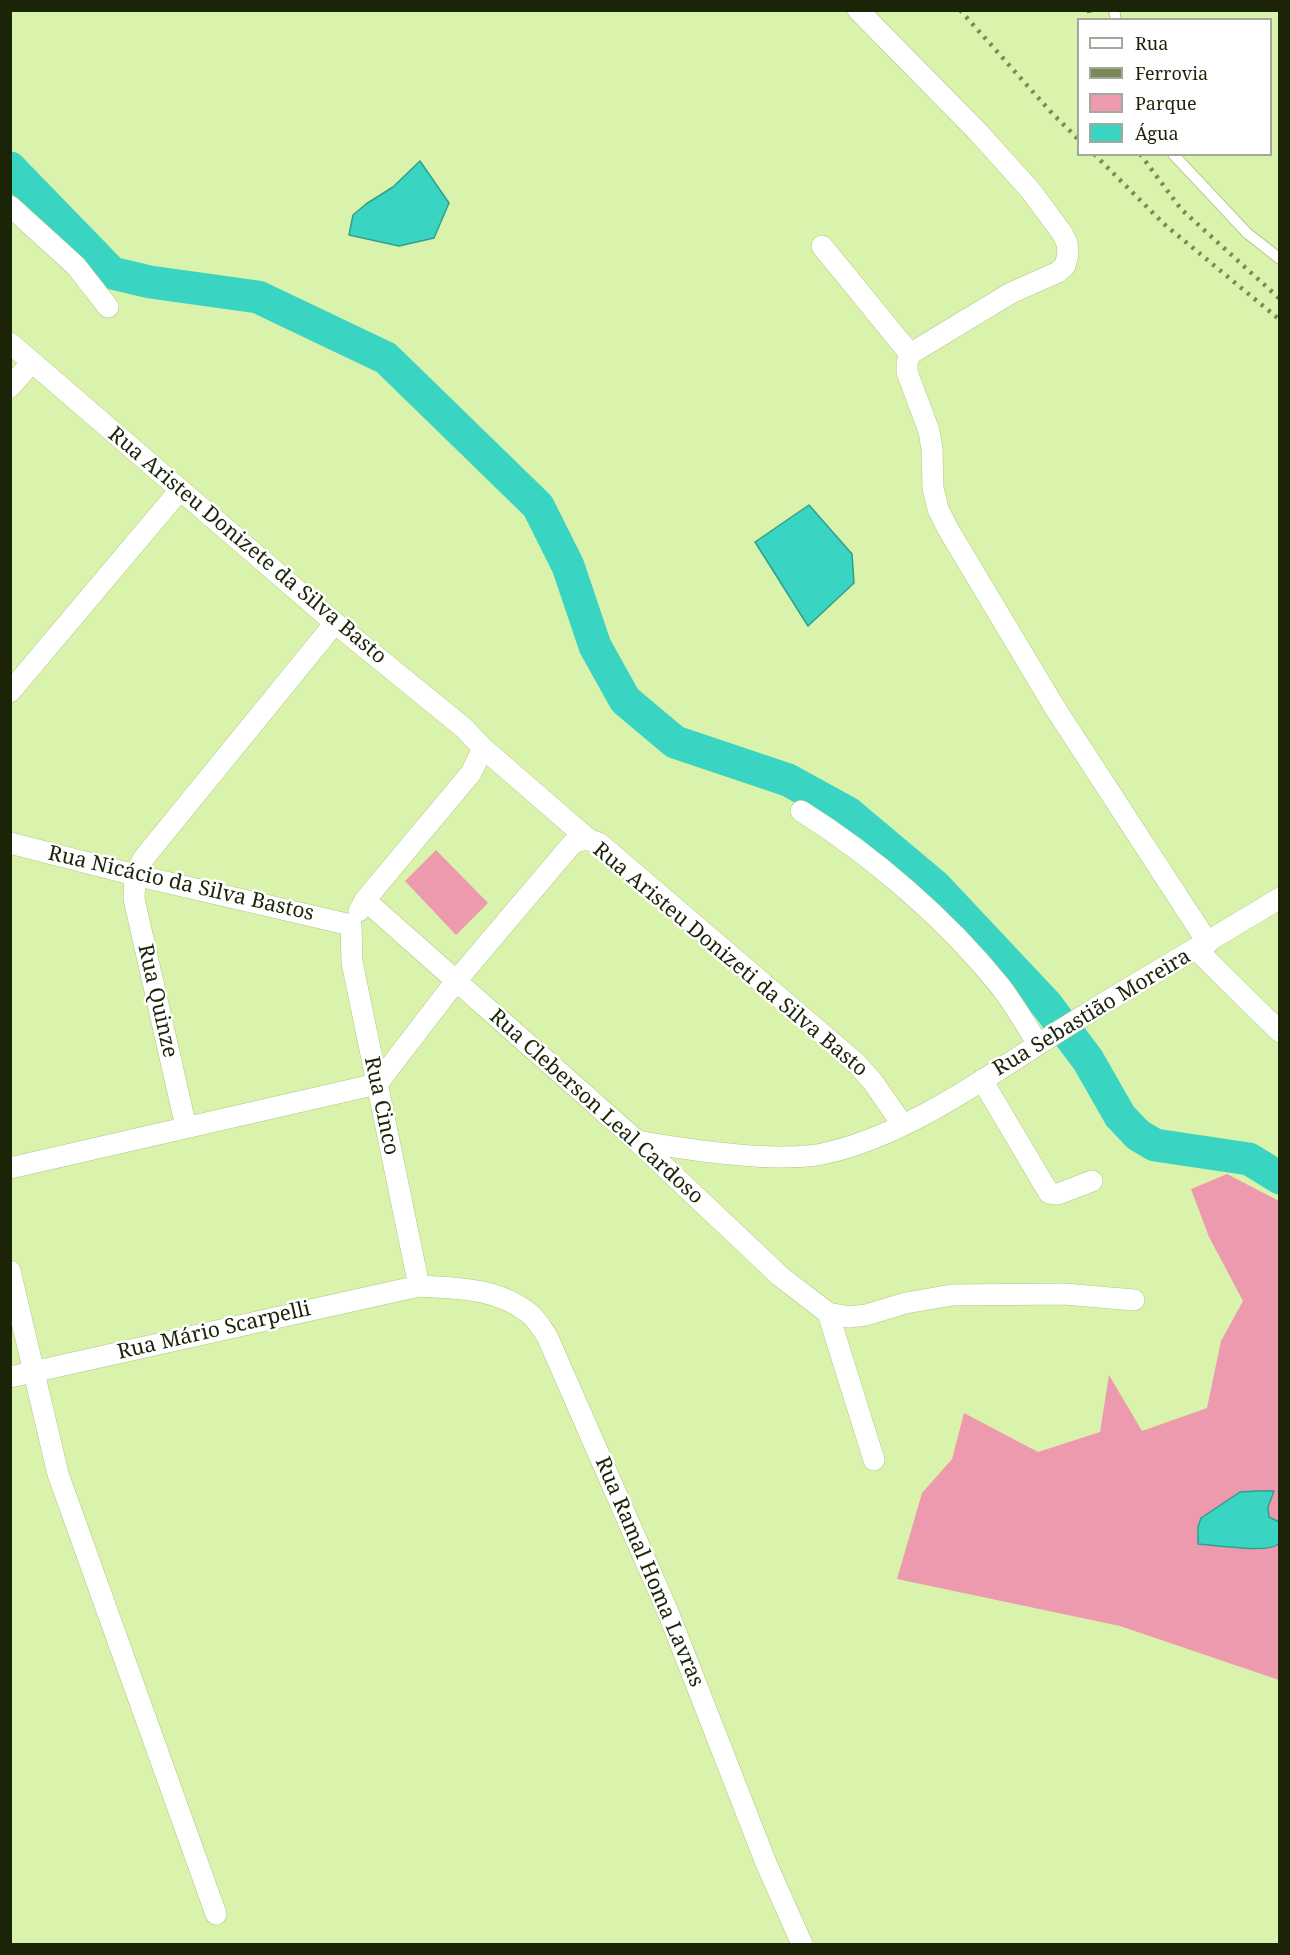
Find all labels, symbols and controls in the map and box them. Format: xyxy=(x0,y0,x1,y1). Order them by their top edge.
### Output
legend xyxy=(1077,18,1272,156)
text: Rua xyxy=(1135,31,1168,55)
text: Ferrovia xyxy=(1135,61,1208,85)
text: Parque xyxy=(1135,91,1197,115)
text: Água xyxy=(1135,121,1179,145)
street label: Rua Aristeu Donizete da Silva Basto xyxy=(103,422,391,670)
street label: Rua Aristeu Donizeti da Silva Basto xyxy=(588,838,872,1082)
street label: Rua Nicácio da Silva Bastos xyxy=(46,841,316,927)
street label: Rua Quinze xyxy=(132,942,182,1060)
street label: Rua Sebastião Moreira xyxy=(989,944,1195,1082)
street label: Rua Cleberson Leal Cardoso xyxy=(484,1004,708,1210)
street label: Rua Cinco xyxy=(358,1054,404,1158)
street label: Rua Mário Scarpelli xyxy=(115,1297,313,1365)
street label: Rua Ramal Homa Lavras xyxy=(589,1453,709,1691)

